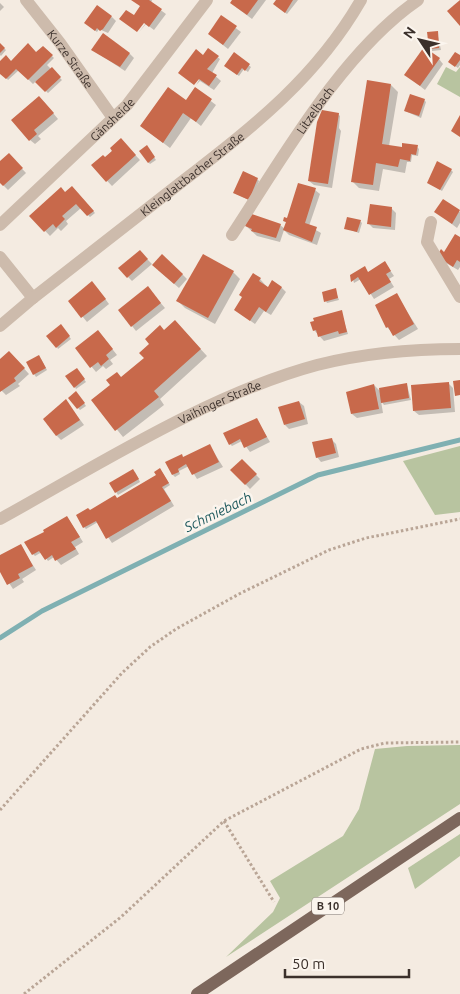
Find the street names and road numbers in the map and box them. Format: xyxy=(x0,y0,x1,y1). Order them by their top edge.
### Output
street label: Kurze Straße xyxy=(45,27,96,91)
street label: Litzelbach xyxy=(293,84,336,136)
street label: Gänsheide xyxy=(87,95,137,143)
street label: Kleinglattbacher Straße xyxy=(138,129,246,218)
street label: Vaihinger Straße xyxy=(176,378,263,426)
road number: B 10 xyxy=(312,898,344,914)

